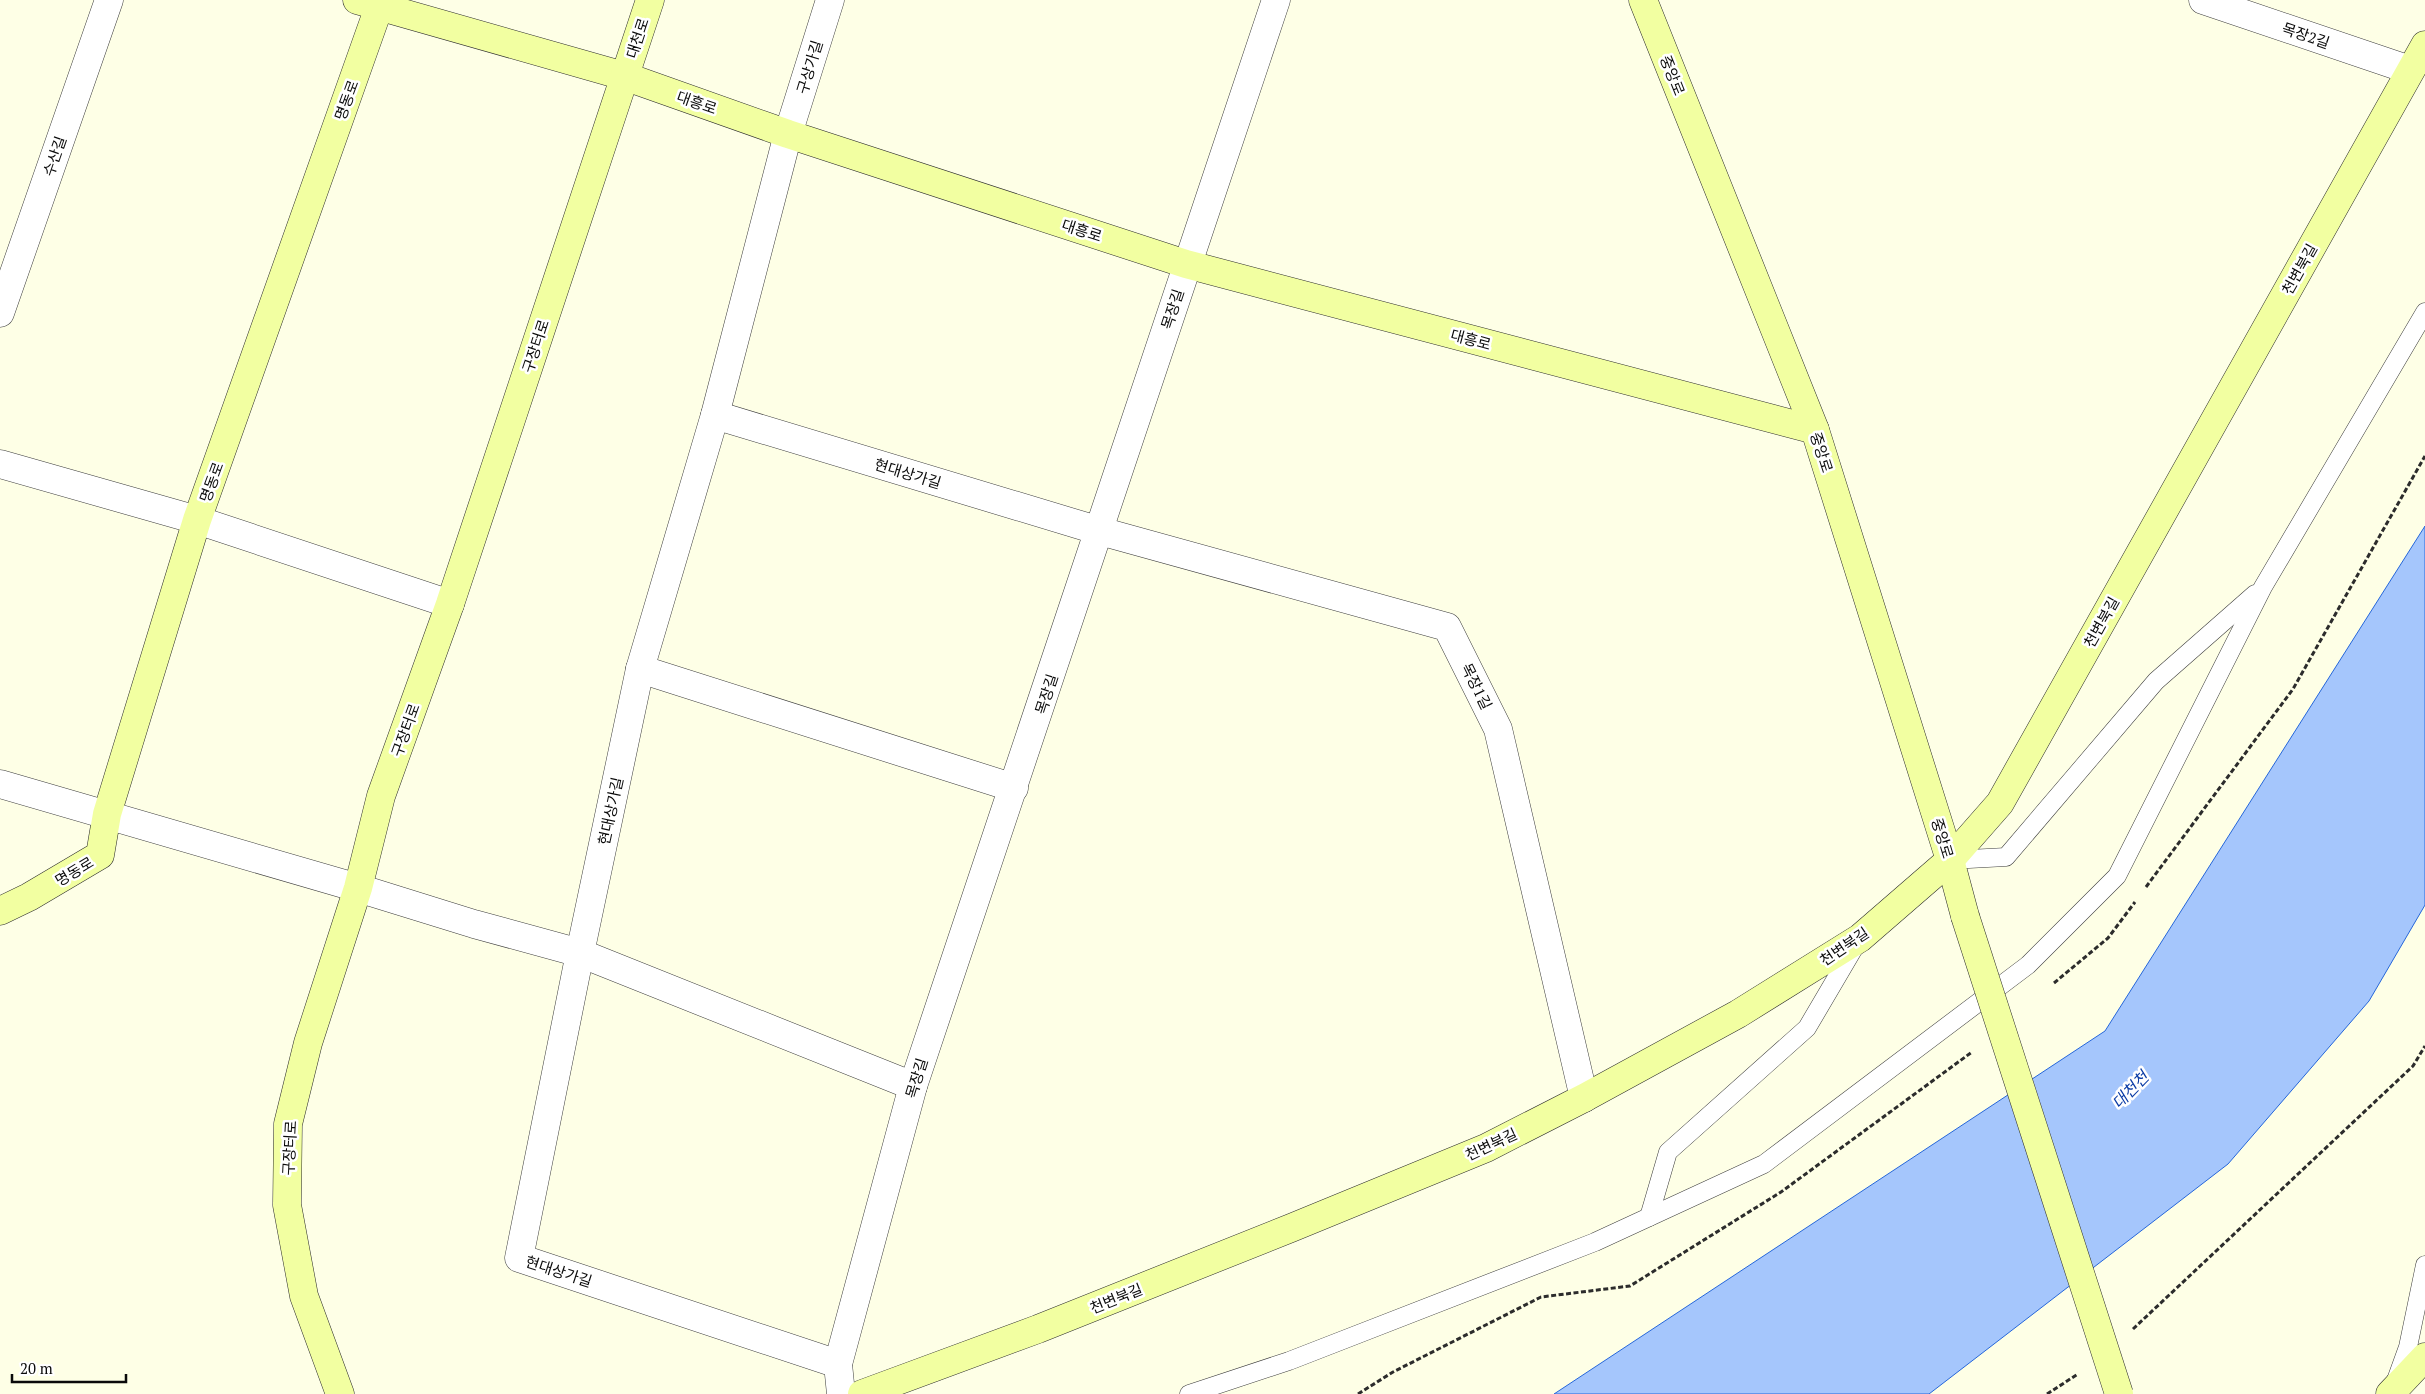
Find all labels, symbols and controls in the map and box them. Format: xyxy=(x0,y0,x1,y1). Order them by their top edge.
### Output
street label: 대천로 xyxy=(621,15,653,61)
street label: 목장2길 xyxy=(2279,18,2333,52)
street label: 구상가길 xyxy=(791,38,827,96)
street label: 중앙로 xyxy=(1656,52,1690,98)
street label: 명동로 xyxy=(330,77,362,123)
street label: 대흥로 xyxy=(674,86,720,118)
street label: 수산길 xyxy=(38,133,70,179)
street label: 대흥로 xyxy=(1059,214,1105,246)
street label: 천변북길 xyxy=(2277,240,2321,298)
street label: 목장길 xyxy=(1156,286,1188,332)
street label: 구장터로 xyxy=(517,317,553,375)
street label: 대흥로 xyxy=(1448,324,1494,354)
street label: 중앙로 xyxy=(1806,429,1838,475)
street label: 현대상가길 xyxy=(872,453,944,493)
street label: 명동로 xyxy=(195,459,227,505)
street label: 천변북길 xyxy=(2079,593,2123,651)
street label: 목장1길 xyxy=(1457,659,1497,713)
street label: 목장길 xyxy=(1030,671,1062,717)
street label: 구장터로 xyxy=(386,701,424,759)
street label: 현대상가길 xyxy=(593,775,627,847)
street label: 중앙로 xyxy=(1927,815,1959,861)
street label: 명동로 xyxy=(51,852,97,890)
street label: 천변북길 xyxy=(1816,922,1872,970)
street label: 목장길 xyxy=(900,1055,932,1101)
water label: 대천천 xyxy=(2107,1065,2155,1114)
street label: 구장터로 xyxy=(278,1120,300,1176)
street label: 천변북길 xyxy=(1462,1123,1520,1165)
street label: 현대상가길 xyxy=(523,1251,595,1291)
street label: 천변북길 xyxy=(1087,1278,1145,1318)
scale bar xyxy=(12,1352,126,1384)
text: 20 m xyxy=(20,1358,53,1378)

